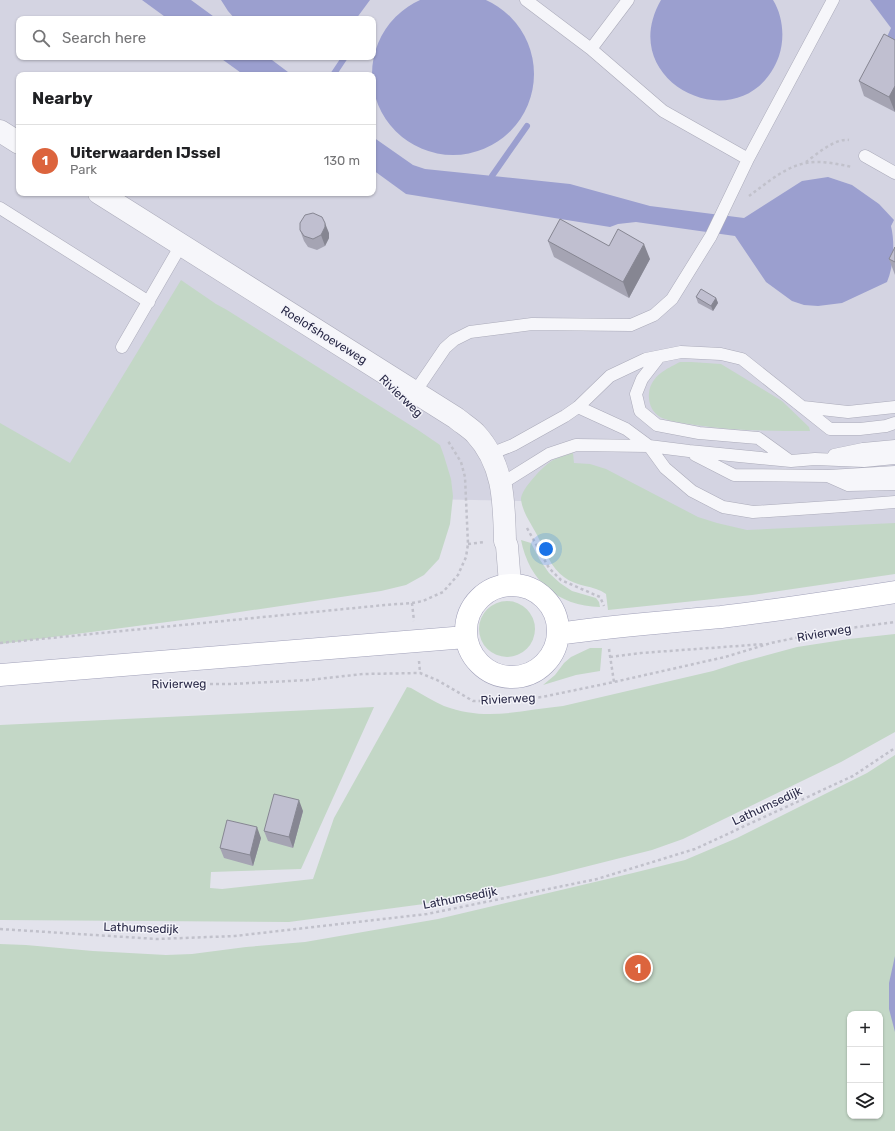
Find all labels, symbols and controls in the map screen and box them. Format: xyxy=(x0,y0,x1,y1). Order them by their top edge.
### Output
search box xyxy=(16,16,376,60)
icon: search xyxy=(30,27,52,49)
text: Search here xyxy=(62,29,146,47)
text: Nearby xyxy=(32,88,93,108)
text: Uiterwaarden IJssel xyxy=(70,144,221,162)
text: 1 xyxy=(42,153,48,168)
text: 130 m xyxy=(324,153,360,168)
text: Park xyxy=(70,162,97,177)
street label: Roelofshoeveweg xyxy=(278,303,370,367)
street label: Rivierweg xyxy=(376,372,426,420)
your location xyxy=(536,539,556,559)
street label: Rivierweg xyxy=(796,621,852,645)
street label: Rivierweg xyxy=(151,677,207,691)
street label: Rivierweg xyxy=(480,691,536,707)
street label: Lathumsedijk xyxy=(730,783,805,828)
street label: Lathumsedijk xyxy=(422,884,499,912)
street label: Lathumsedijk xyxy=(103,920,180,936)
pin: 1 xyxy=(625,953,651,983)
map controls xyxy=(847,1011,883,1119)
button: + xyxy=(847,1011,883,1047)
button: − xyxy=(847,1047,883,1083)
button: layers xyxy=(847,1083,883,1119)

